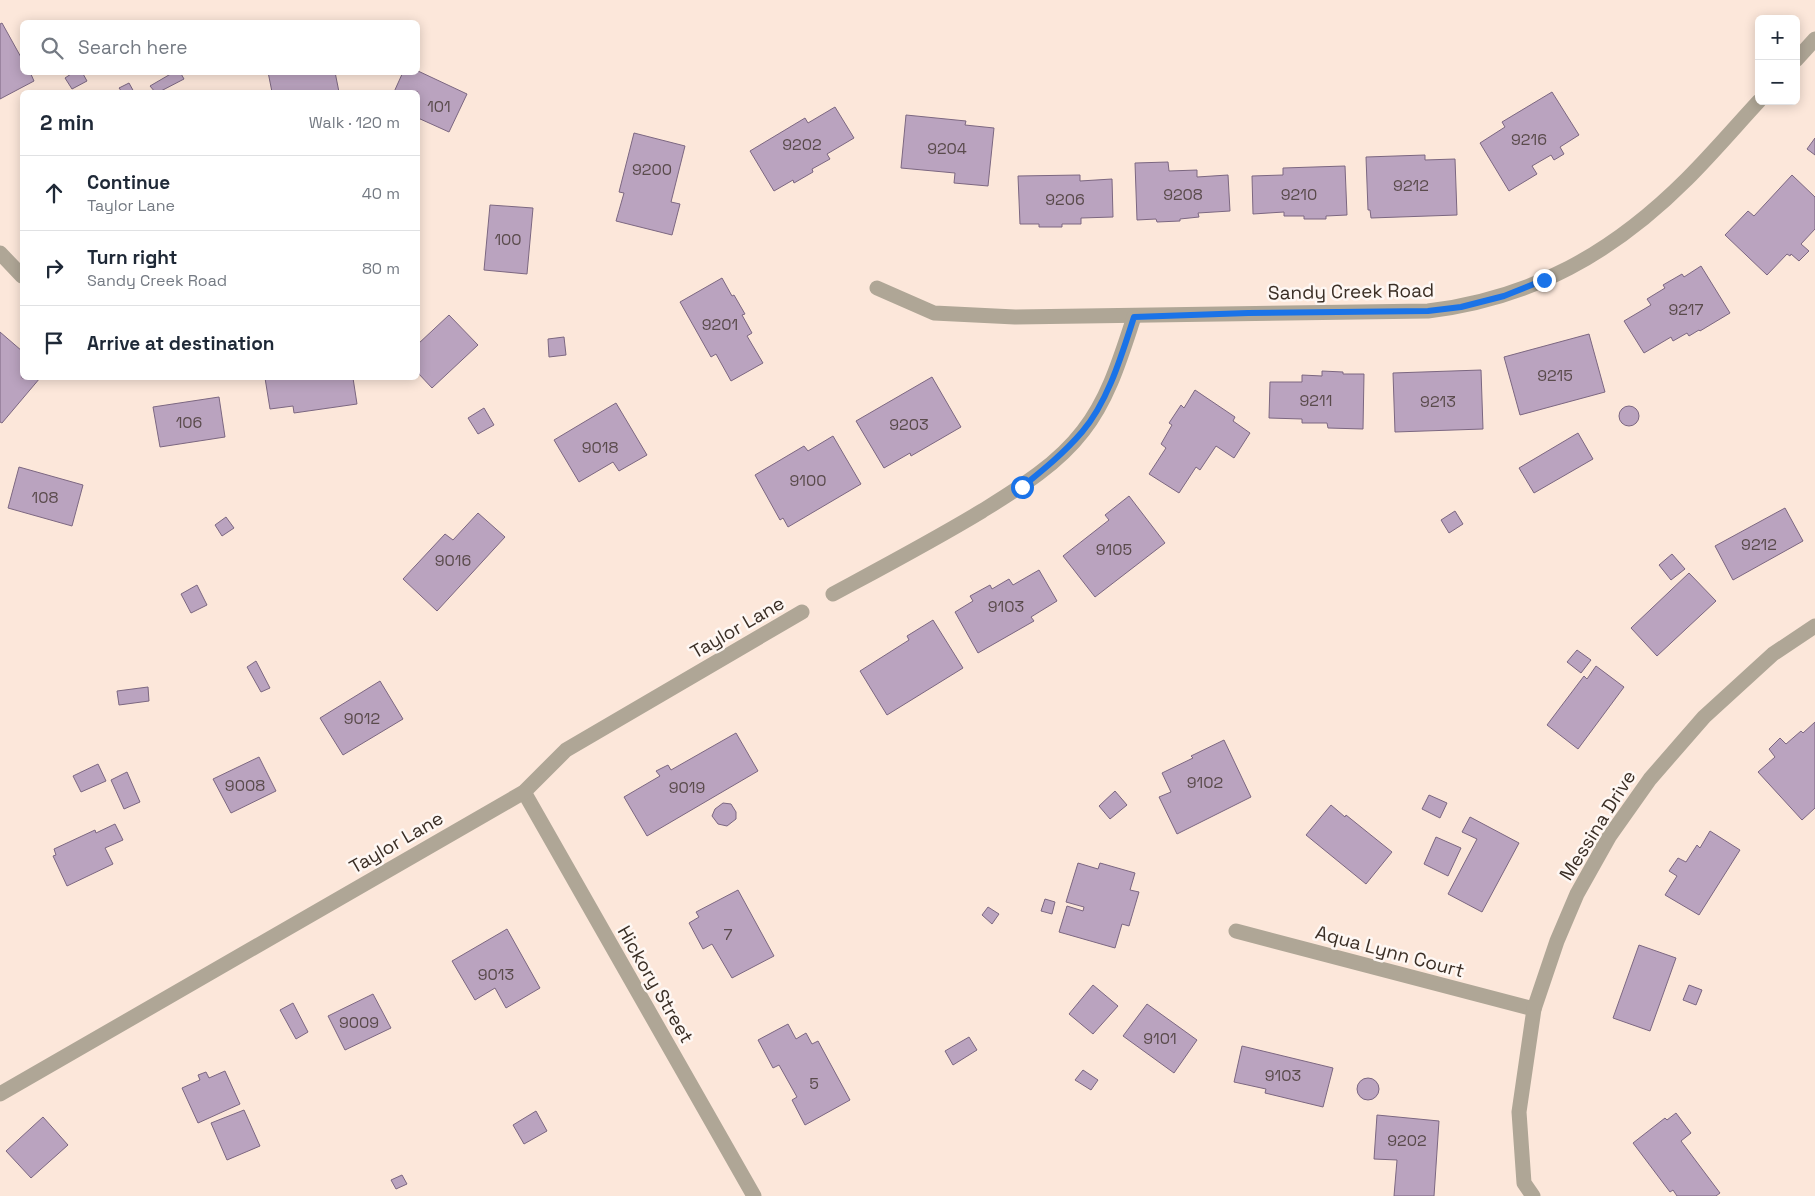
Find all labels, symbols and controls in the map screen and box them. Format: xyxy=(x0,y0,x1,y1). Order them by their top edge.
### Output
map controls xyxy=(1755,15,1800,105)
button: + xyxy=(1755,15,1800,60)
search box xyxy=(20,20,420,75)
icon: search xyxy=(38,34,66,62)
text: Search here xyxy=(78,35,188,60)
button: − xyxy=(1755,60,1800,105)
house number: 101 xyxy=(427,96,451,117)
text: 2 min xyxy=(40,109,94,136)
text: Walk · 120 m xyxy=(309,112,400,133)
house number: 9216 xyxy=(1511,129,1547,150)
house number: 9202 xyxy=(782,134,822,155)
house number: 9204 xyxy=(927,138,967,159)
house number: 9200 xyxy=(632,159,672,180)
text: Continue xyxy=(87,170,170,195)
house number: 9212 xyxy=(1393,175,1429,196)
icon: ahead xyxy=(40,179,68,207)
text: 40 m xyxy=(362,183,400,204)
house number: 9208 xyxy=(1163,184,1203,205)
house number: 9210 xyxy=(1281,184,1317,205)
house number: 9206 xyxy=(1045,189,1085,210)
text: Taylor Lane xyxy=(87,195,175,216)
house number: 100 xyxy=(494,229,522,250)
text: Turn right xyxy=(87,245,177,270)
icon: right xyxy=(40,254,68,282)
text: 80 m xyxy=(362,258,400,279)
route end xyxy=(1533,269,1556,292)
text: Sandy Creek Road xyxy=(87,270,227,291)
street label: Sandy Creek Road xyxy=(1268,278,1434,305)
house number: 9217 xyxy=(1668,299,1704,320)
house number: 9201 xyxy=(702,314,738,335)
icon: arrive xyxy=(40,329,68,357)
text: Arrive at destination xyxy=(87,331,275,356)
house number: 9215 xyxy=(1537,365,1573,386)
house number: 9211 xyxy=(1300,390,1332,411)
house number: 9213 xyxy=(1420,391,1456,412)
house number: 106 xyxy=(176,412,202,433)
house number: 9203 xyxy=(889,414,929,435)
house number: 9018 xyxy=(582,437,618,458)
house number: 9100 xyxy=(790,470,827,491)
route start xyxy=(1011,476,1034,499)
house number: 108 xyxy=(32,487,58,508)
house number: 9212 xyxy=(1741,534,1777,555)
house number: 9105 xyxy=(1096,539,1132,560)
house number: 9016 xyxy=(435,550,471,571)
street label: Taylor Lane xyxy=(686,590,789,664)
house number: 9103 xyxy=(988,596,1024,617)
house number: 9012 xyxy=(344,708,380,729)
street label: Messina Drive xyxy=(1554,765,1641,885)
house number: 9102 xyxy=(1187,772,1223,793)
house number: 9008 xyxy=(225,775,265,796)
house number: 9019 xyxy=(669,777,705,798)
street label: Taylor Lane xyxy=(345,805,448,879)
street label: Aqua Lynn Court xyxy=(1313,920,1467,983)
street label: Hickory Street xyxy=(612,921,699,1048)
house number: 7 xyxy=(723,924,733,945)
house number: 9013 xyxy=(478,964,514,985)
house number: 9009 xyxy=(339,1012,379,1033)
house number: 9101 xyxy=(1143,1028,1177,1049)
house number: 9103 xyxy=(1265,1065,1301,1086)
house number: 5 xyxy=(809,1073,819,1094)
house number: 9202 xyxy=(1387,1130,1427,1151)

